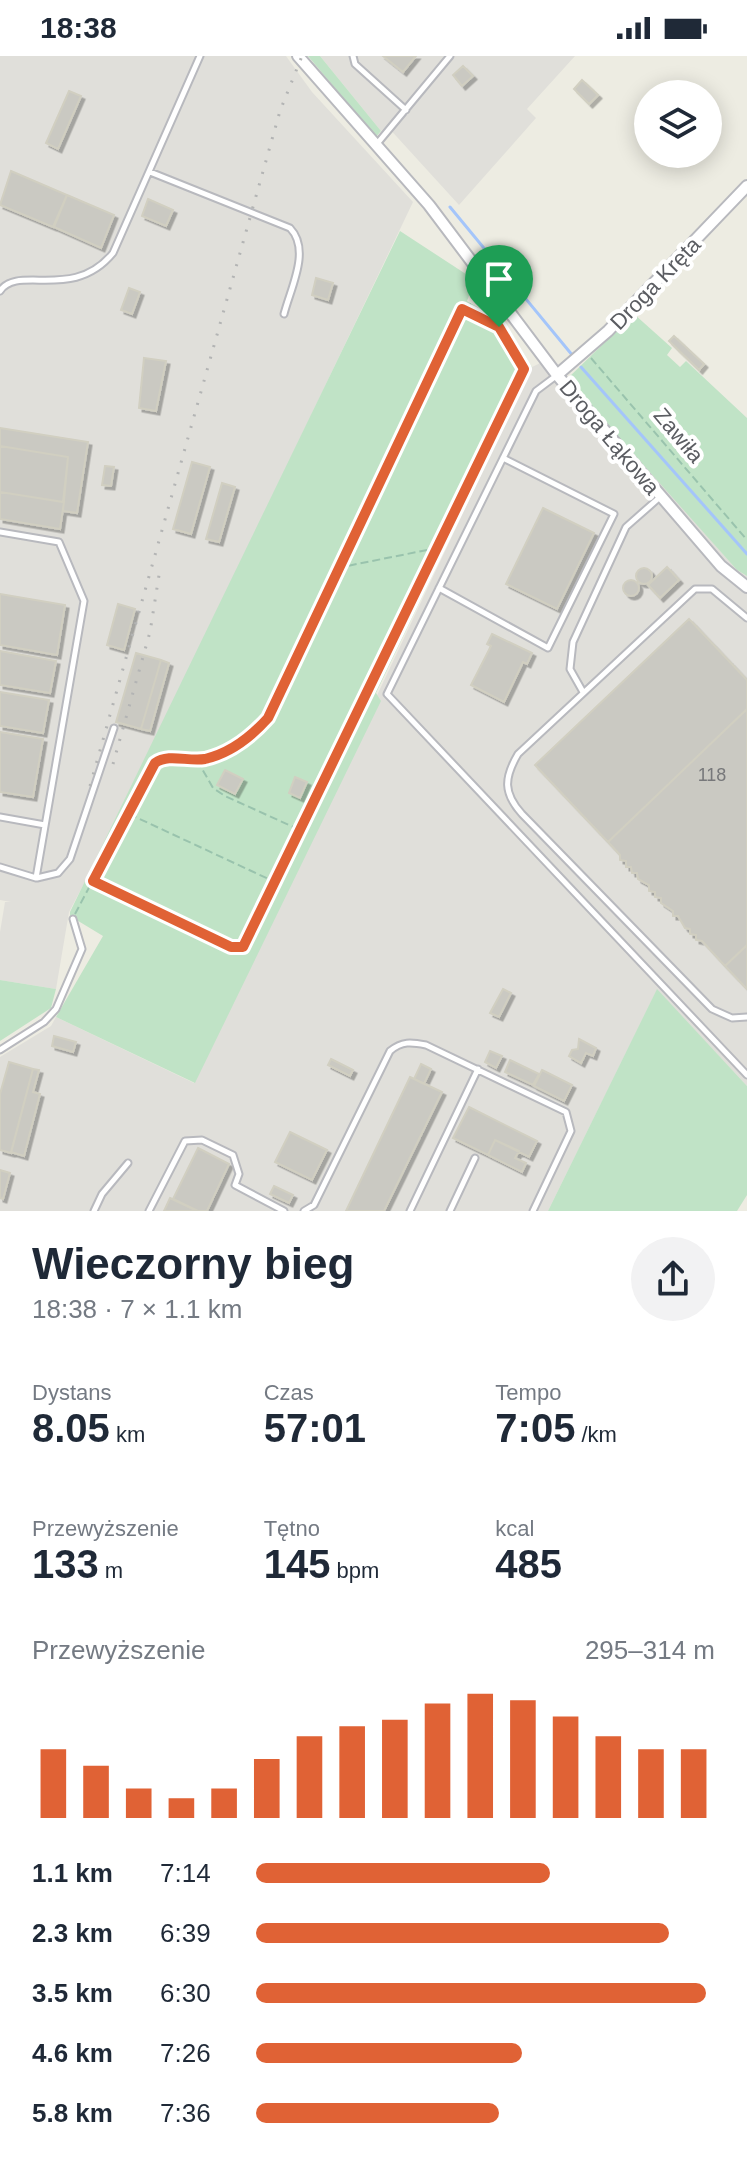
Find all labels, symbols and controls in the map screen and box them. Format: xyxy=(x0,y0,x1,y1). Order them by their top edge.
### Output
text: 18:38 xyxy=(40,11,117,44)
map controls xyxy=(634,80,722,168)
button: layers xyxy=(634,80,722,168)
street label: Droga Kręta xyxy=(605,231,706,335)
pin xyxy=(465,245,533,327)
icon: arrive xyxy=(477,257,521,301)
street label: Droga Łąkowa xyxy=(554,375,665,500)
street label: Zawiła xyxy=(649,403,709,468)
house number: 118 xyxy=(698,765,726,785)
button: share xyxy=(631,1237,715,1321)
text: Wieczorny bieg xyxy=(32,1239,354,1288)
text: 18:38 · 7 × 1.1 km xyxy=(32,1294,242,1324)
text: Dystans xyxy=(32,1380,111,1405)
text: Czas xyxy=(264,1380,314,1405)
text: Tempo xyxy=(495,1380,561,1405)
text: 8.05 xyxy=(32,1406,110,1450)
text: 57:01 xyxy=(264,1406,366,1450)
text: 7:05 xyxy=(495,1406,575,1450)
text: km xyxy=(110,1422,145,1447)
text: /km xyxy=(575,1422,617,1447)
text: Przewyższenie xyxy=(32,1516,179,1541)
text: Tętno xyxy=(264,1516,320,1541)
text: kcal xyxy=(495,1516,534,1541)
text: 133 xyxy=(32,1542,99,1586)
text: 145 xyxy=(264,1542,330,1586)
text: 485 xyxy=(495,1542,562,1586)
text: m xyxy=(99,1558,123,1583)
text: bpm xyxy=(330,1558,379,1583)
text: Przewyższenie xyxy=(32,1635,205,1665)
text: 295–314 m xyxy=(585,1635,715,1665)
text: 1.1 km xyxy=(32,1858,113,1888)
text: 7:14 xyxy=(160,1858,211,1888)
text: 2.3 km xyxy=(32,1918,113,1948)
text: 6:39 xyxy=(160,1918,211,1948)
text: 3.5 km xyxy=(32,1978,113,2008)
text: 6:30 xyxy=(160,1978,211,2008)
text: 4.6 km xyxy=(32,2038,113,2068)
text: 7:26 xyxy=(160,2038,211,2068)
text: 5.8 km xyxy=(32,2098,113,2128)
text: 7:36 xyxy=(160,2098,211,2128)

